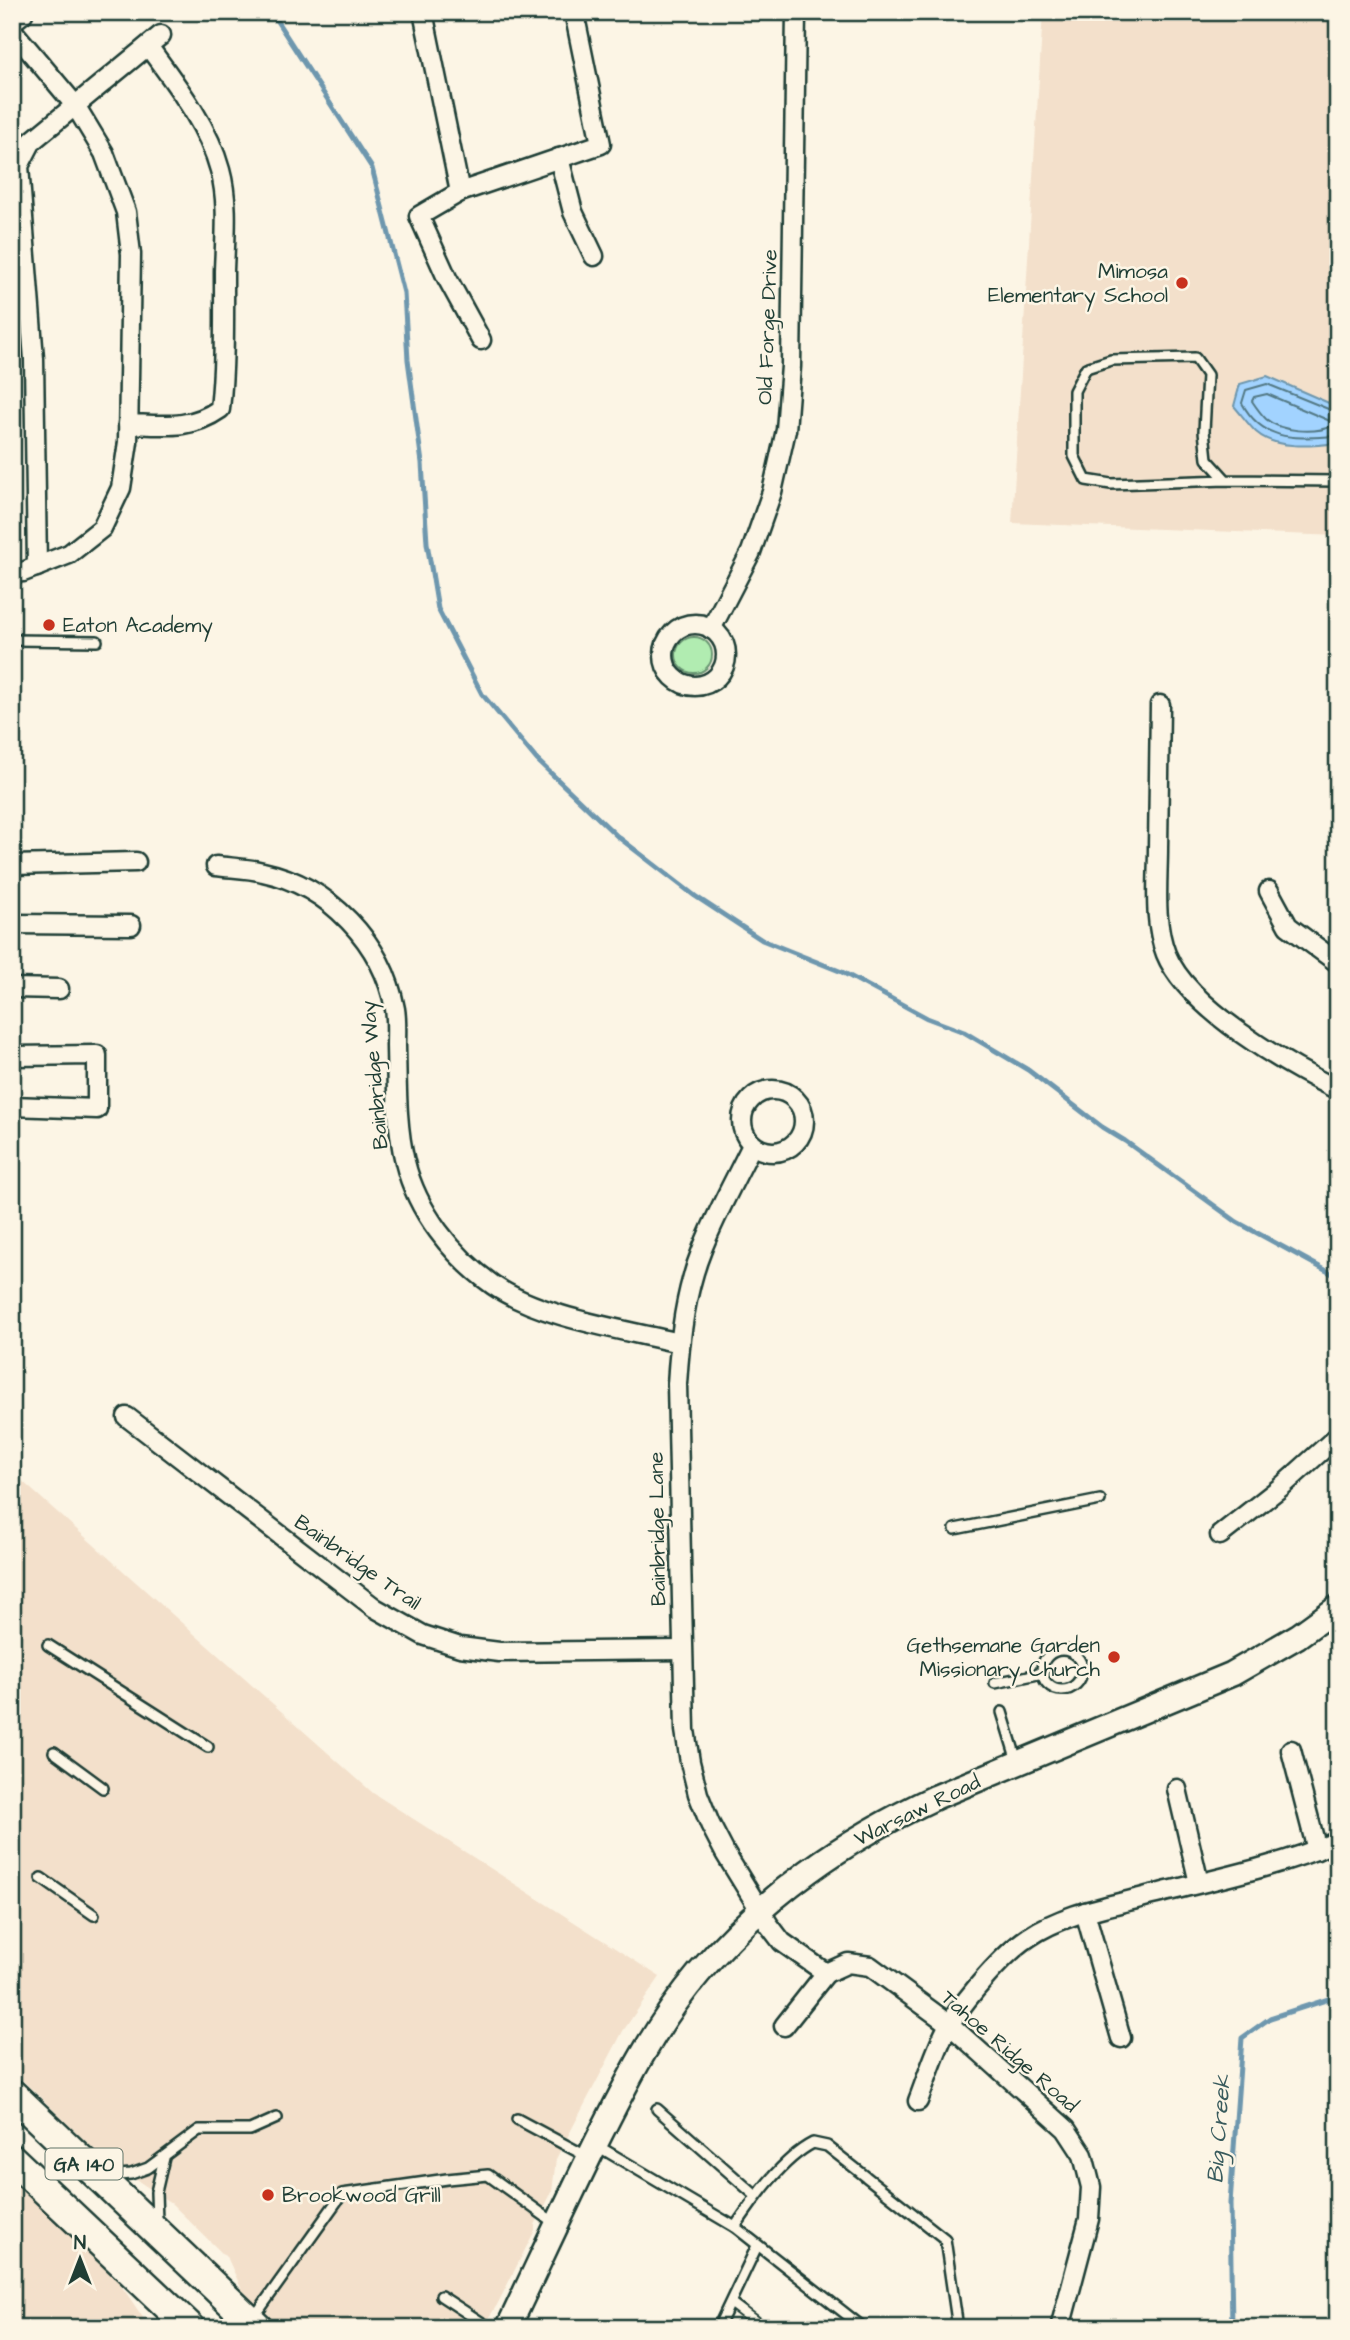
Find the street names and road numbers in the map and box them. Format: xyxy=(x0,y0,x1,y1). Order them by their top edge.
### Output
street label: Old Forge Drive xyxy=(750,249,787,405)
street label: Bainbridge Way xyxy=(354,999,397,1151)
street label: Bainbridge Lane xyxy=(642,1452,675,1606)
street label: Bainbridge Trail xyxy=(287,1508,427,1619)
street label: Warsaw Road xyxy=(849,1767,985,1853)
street label: Tahoe Ridge Road xyxy=(933,1984,1085,2121)
road number: GA 140 xyxy=(46,2148,122,2180)

